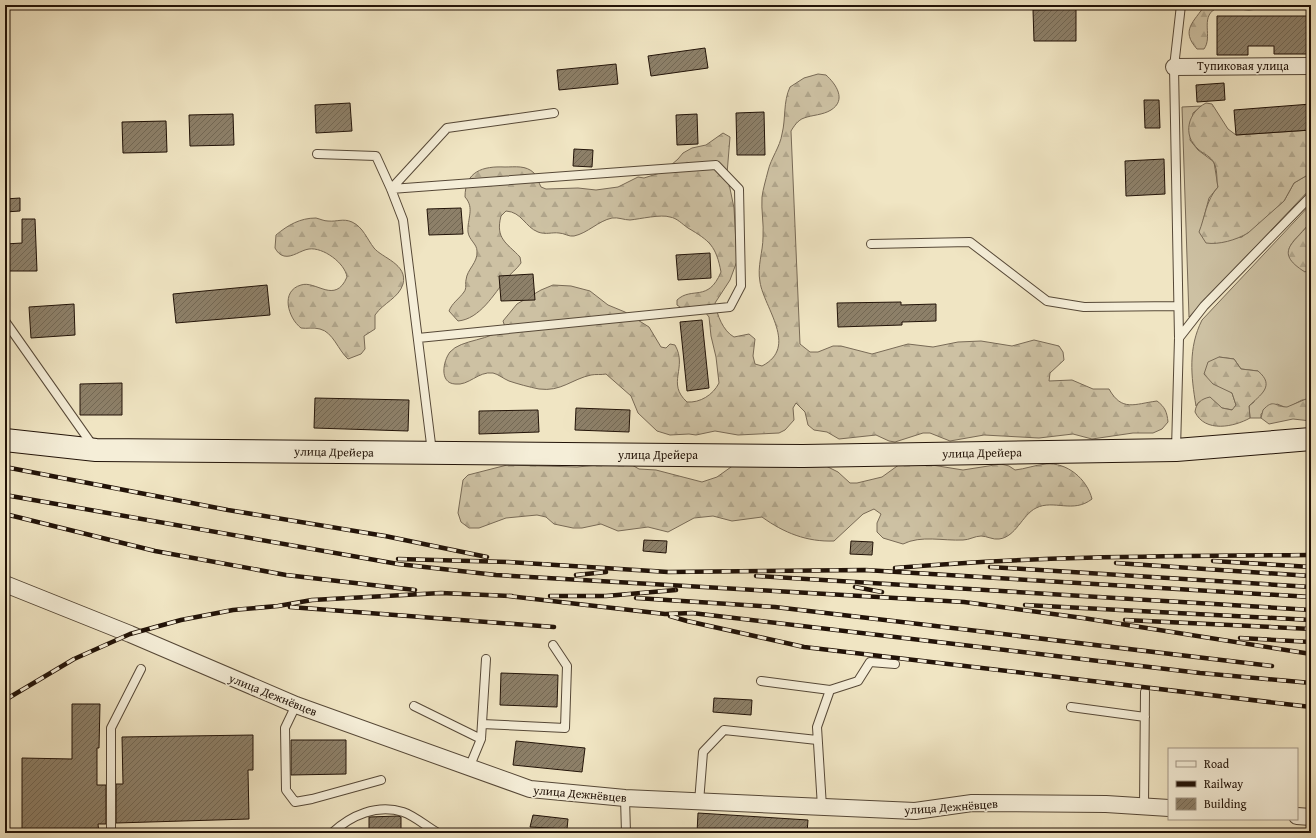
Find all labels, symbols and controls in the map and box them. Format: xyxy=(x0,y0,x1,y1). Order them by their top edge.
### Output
street label: Тупиковая улица xyxy=(1197,57,1289,74)
street label: улица Дрейера xyxy=(293,442,374,461)
street label: улица Дрейера xyxy=(941,443,1022,462)
street label: улица Дрейера xyxy=(617,446,698,463)
street label: улица Дежнёвцев xyxy=(226,669,320,720)
legend xyxy=(1168,748,1298,820)
text: Road xyxy=(1204,755,1230,772)
text: Railway xyxy=(1204,775,1243,792)
street label: улица Дежнёвцев xyxy=(532,781,628,806)
street label: улица Дежнёвцев xyxy=(903,795,999,818)
text: Building xyxy=(1204,795,1247,812)

